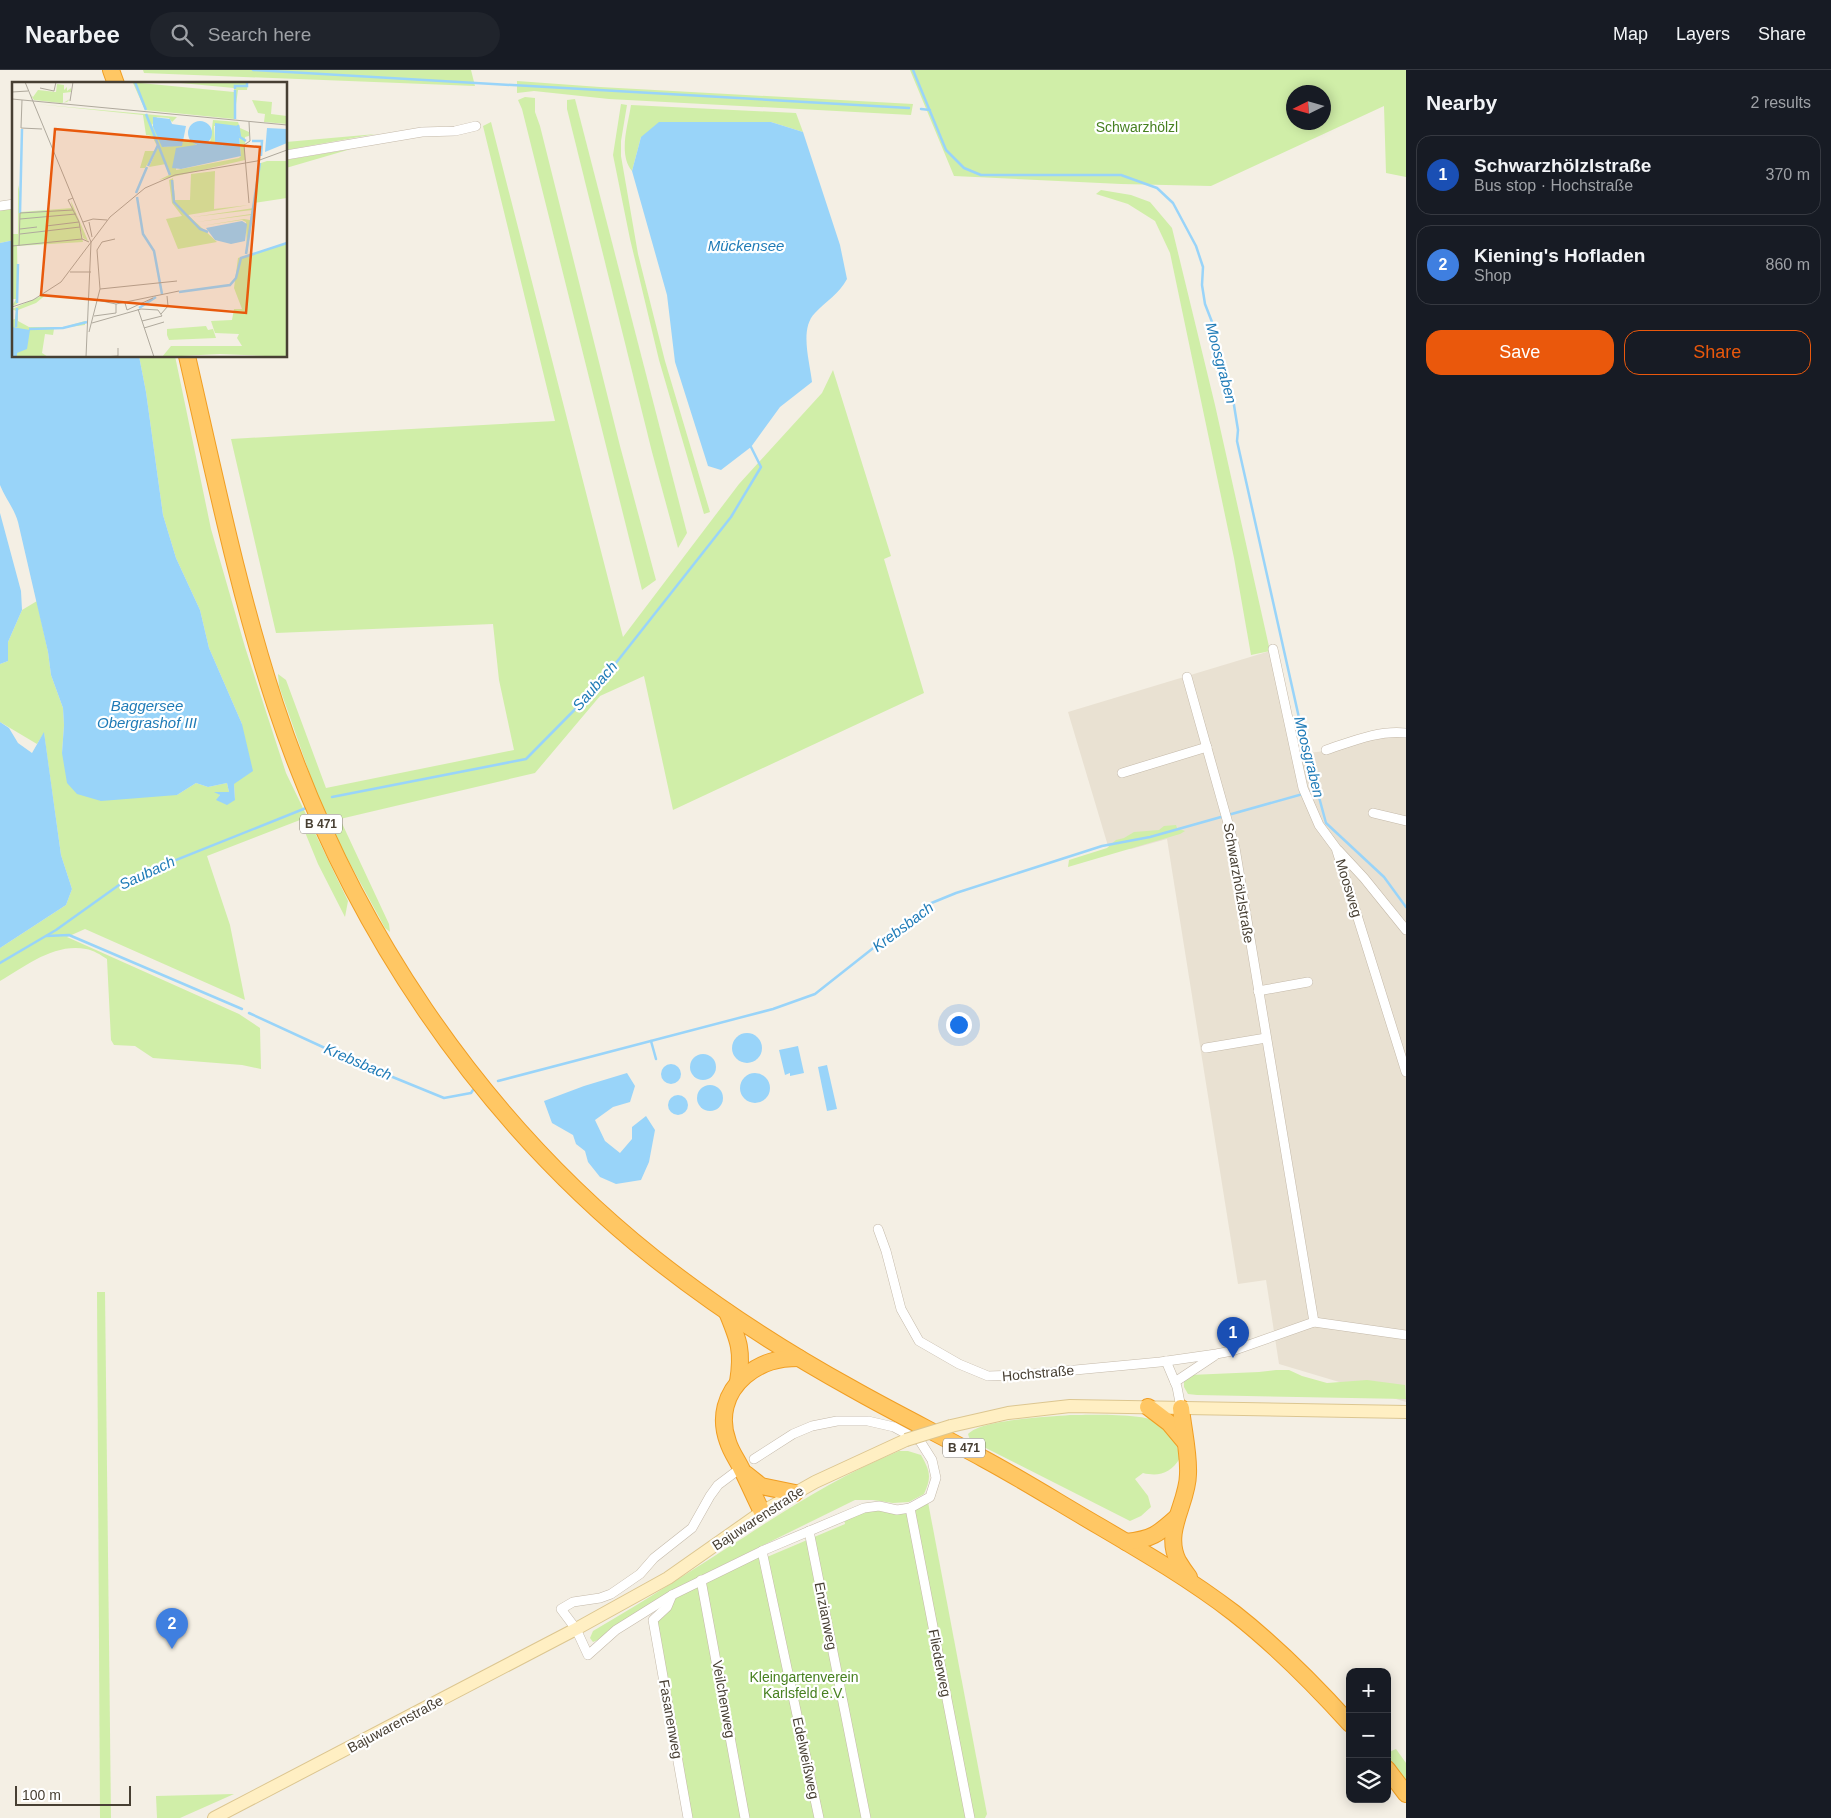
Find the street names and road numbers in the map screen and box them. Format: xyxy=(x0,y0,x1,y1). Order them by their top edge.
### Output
road number: B 471 xyxy=(300,814,342,834)
street label: Schwarzhölzlstraße xyxy=(1221,821,1258,945)
street label: Moosweg xyxy=(1333,857,1365,919)
street label: Hochstraße xyxy=(1001,1362,1075,1384)
road number: B 471 xyxy=(943,1439,985,1458)
street label: Bajuwarenstraße xyxy=(709,1482,807,1554)
street label: Enzianweg xyxy=(812,1581,840,1651)
street label: Fliederweg xyxy=(926,1628,954,1698)
street label: Veilchenweg xyxy=(709,1659,739,1739)
street label: Fasanenweg xyxy=(656,1678,686,1760)
street label: Bajuwarenstraße xyxy=(345,1692,446,1756)
street label: Edelweißweg xyxy=(790,1716,822,1800)

